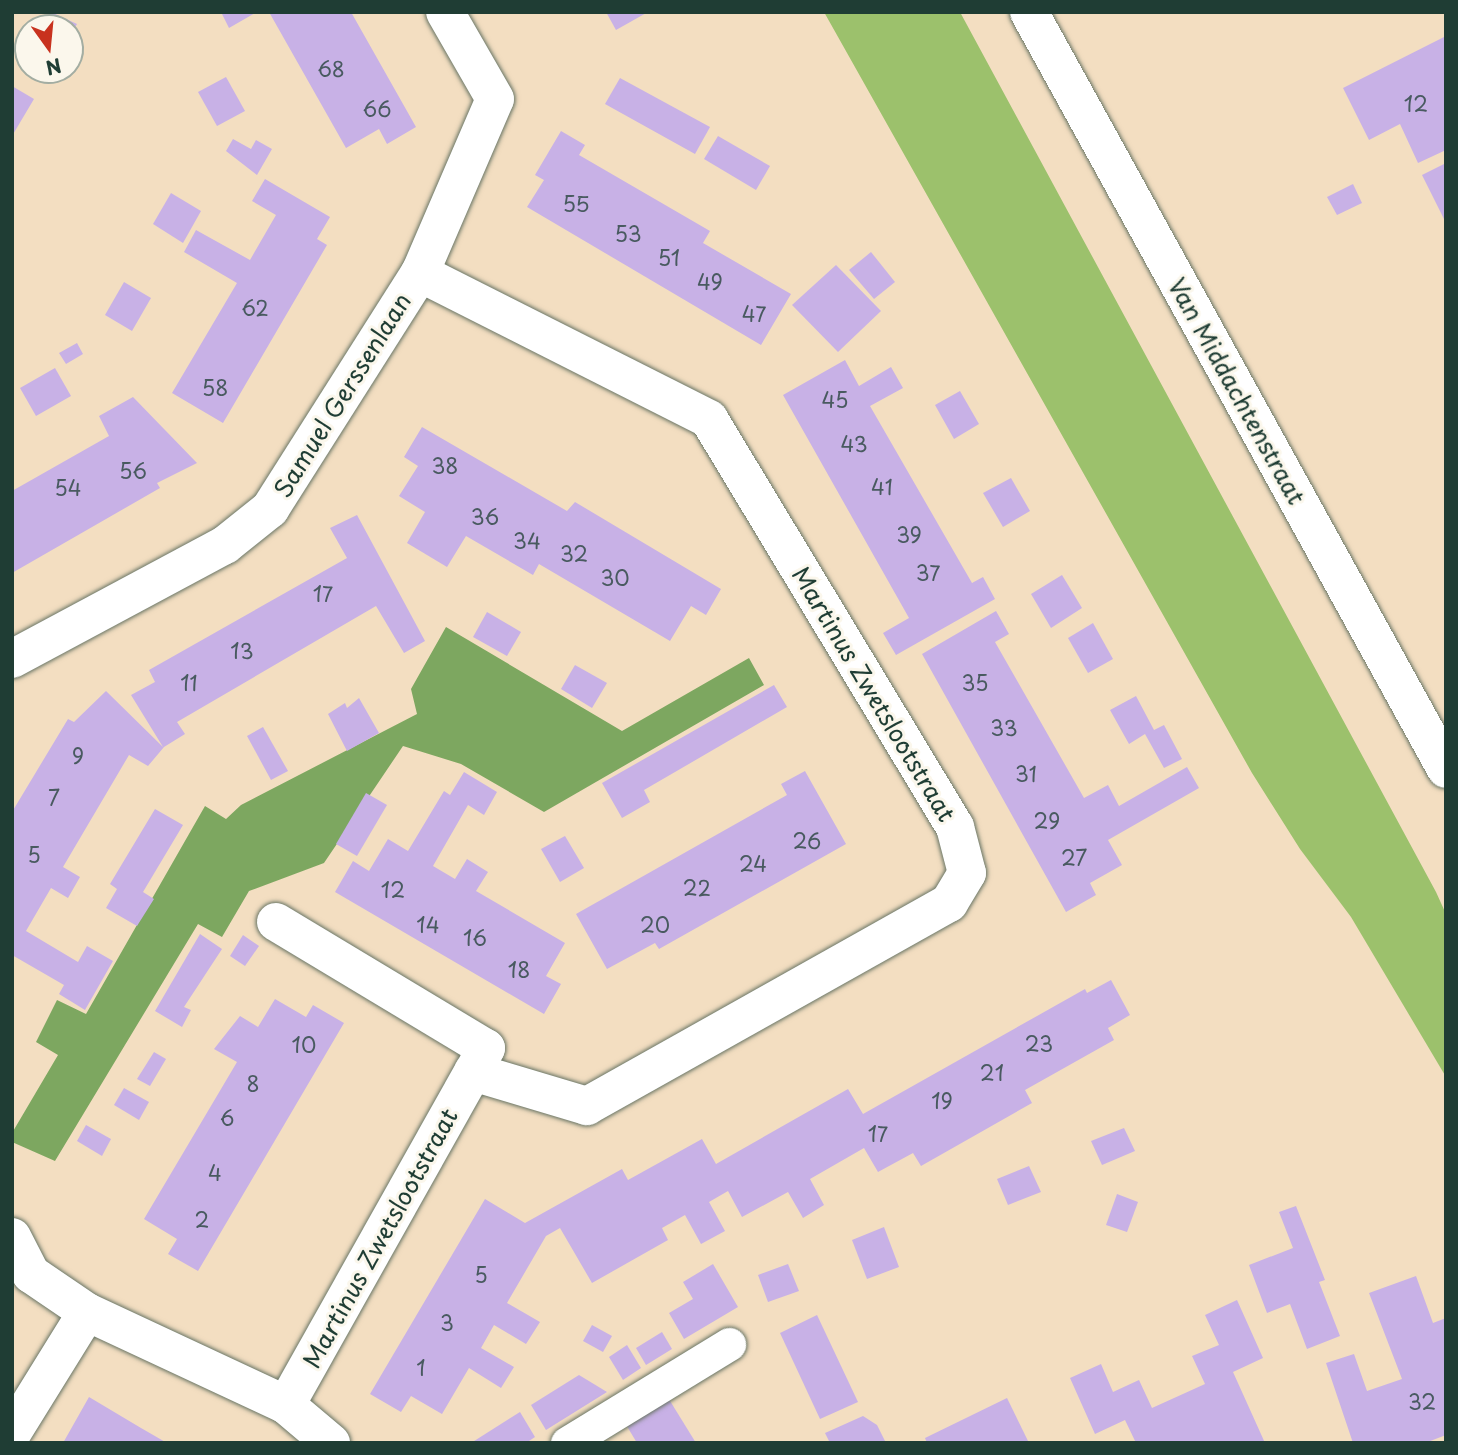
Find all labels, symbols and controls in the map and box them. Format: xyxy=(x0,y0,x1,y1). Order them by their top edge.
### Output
north arrow xyxy=(14,14,84,84)
text: N xyxy=(43,52,65,83)
house number: 68 xyxy=(317,55,345,81)
house number: 12 xyxy=(1404,90,1428,116)
house number: 66 xyxy=(362,95,392,121)
house number: 55 xyxy=(562,190,590,216)
house number: 53 xyxy=(614,220,642,246)
house number: 51 xyxy=(658,244,680,270)
house number: 49 xyxy=(697,268,723,294)
street label: Van Middachtenstraat xyxy=(1163,273,1311,509)
street label: Samuel Gerssenlaan xyxy=(267,287,417,503)
house number: 62 xyxy=(241,294,269,320)
house number: 47 xyxy=(742,300,766,326)
house number: 58 xyxy=(202,374,228,400)
house number: 45 xyxy=(822,386,848,412)
house number: 43 xyxy=(840,430,868,456)
house number: 38 xyxy=(432,452,458,478)
house number: 56 xyxy=(119,457,147,483)
house number: 41 xyxy=(871,473,893,499)
house number: 54 xyxy=(54,474,82,500)
house number: 36 xyxy=(471,503,499,529)
house number: 39 xyxy=(896,521,922,547)
house number: 34 xyxy=(513,527,541,553)
house number: 32 xyxy=(560,540,588,566)
house number: 37 xyxy=(916,559,940,585)
street label: Martinus Zwetslootstraat xyxy=(787,562,961,826)
house number: 30 xyxy=(600,564,630,590)
house number: 17 xyxy=(313,580,333,606)
house number: 13 xyxy=(230,637,254,663)
house number: 11 xyxy=(180,669,198,695)
house number: 35 xyxy=(962,669,988,695)
house number: 33 xyxy=(990,714,1018,740)
house number: 9 xyxy=(72,742,84,768)
house number: 31 xyxy=(1015,760,1037,786)
house number: 7 xyxy=(48,784,60,810)
house number: 29 xyxy=(1034,807,1060,833)
house number: 26 xyxy=(793,827,821,853)
house number: 5 xyxy=(27,841,41,867)
house number: 27 xyxy=(1061,844,1087,870)
house number: 24 xyxy=(739,850,767,876)
house number: 22 xyxy=(683,874,711,900)
house number: 12 xyxy=(381,876,405,902)
house number: 14 xyxy=(416,911,440,937)
house number: 20 xyxy=(640,911,670,937)
house number: 16 xyxy=(463,924,487,950)
house number: 18 xyxy=(508,956,530,982)
house number: 23 xyxy=(1025,1030,1053,1056)
house number: 10 xyxy=(292,1031,316,1057)
house number: 21 xyxy=(980,1059,1004,1085)
house number: 8 xyxy=(246,1070,260,1096)
house number: 19 xyxy=(931,1087,953,1113)
street label: Martinus Zwetslootstraat xyxy=(297,1103,463,1373)
house number: 6 xyxy=(220,1104,234,1130)
house number: 17 xyxy=(868,1120,888,1146)
house number: 4 xyxy=(208,1159,222,1185)
house number: 2 xyxy=(195,1206,209,1232)
house number: 5 xyxy=(474,1261,488,1287)
house number: 3 xyxy=(440,1309,454,1335)
house number: 1 xyxy=(416,1354,426,1380)
house number: 32 xyxy=(1408,1388,1436,1414)

